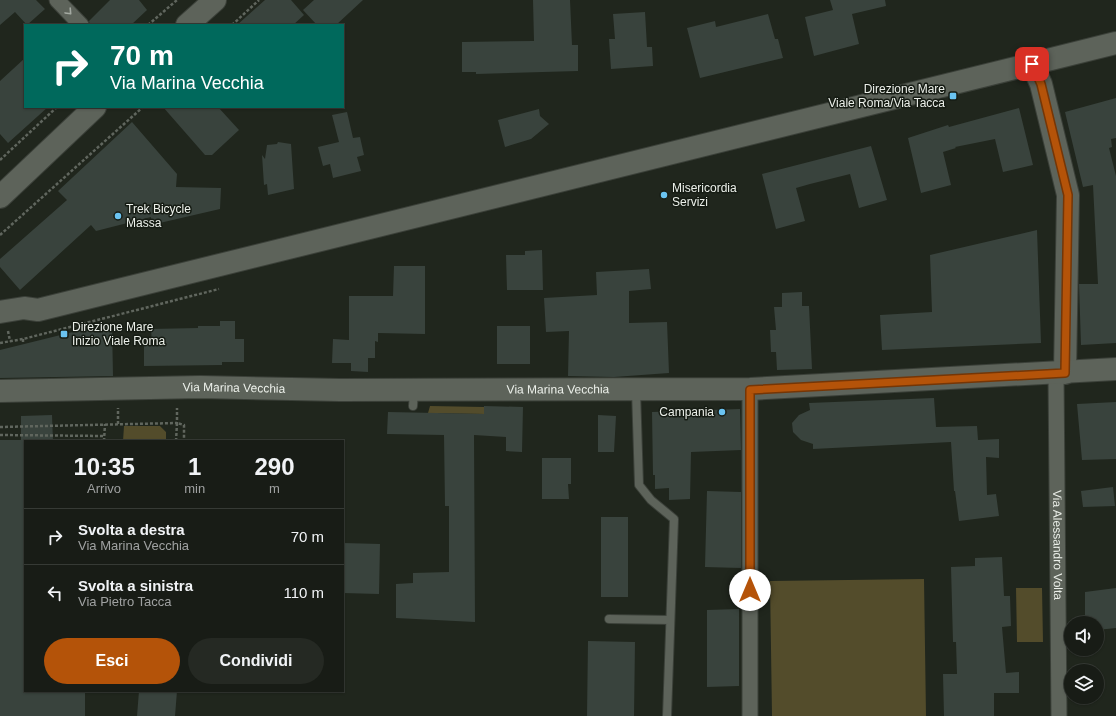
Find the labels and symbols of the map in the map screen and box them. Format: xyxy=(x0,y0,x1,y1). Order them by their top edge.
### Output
one-way arrow xyxy=(64,8,71,15)
pin xyxy=(1015,47,1049,81)
place label: Direzione Mare Viale Roma/Via Tacca xyxy=(828,82,945,110)
marker: Direzione Mare Viale Roma/Via Tacca xyxy=(948,91,958,101)
place label: Misericordia Servizi xyxy=(672,181,737,209)
marker: Misericordia Servizi xyxy=(659,190,669,200)
place label: Trek Bicycle Massa xyxy=(126,202,191,230)
marker: Trek Bicycle Massa xyxy=(113,211,123,221)
place label: Direzione Mare Inizio Viale Roma xyxy=(72,320,165,348)
marker: Direzione Mare Inizio Viale Roma xyxy=(59,329,69,339)
street label: Via Marina Vecchia xyxy=(182,380,286,396)
street label: Via Marina Vecchia xyxy=(507,382,610,397)
place label: Campania xyxy=(659,405,714,419)
marker: Campania xyxy=(717,407,727,417)
street label: Via Alessandro Volta xyxy=(1050,490,1065,600)
position arrow xyxy=(729,569,771,611)

